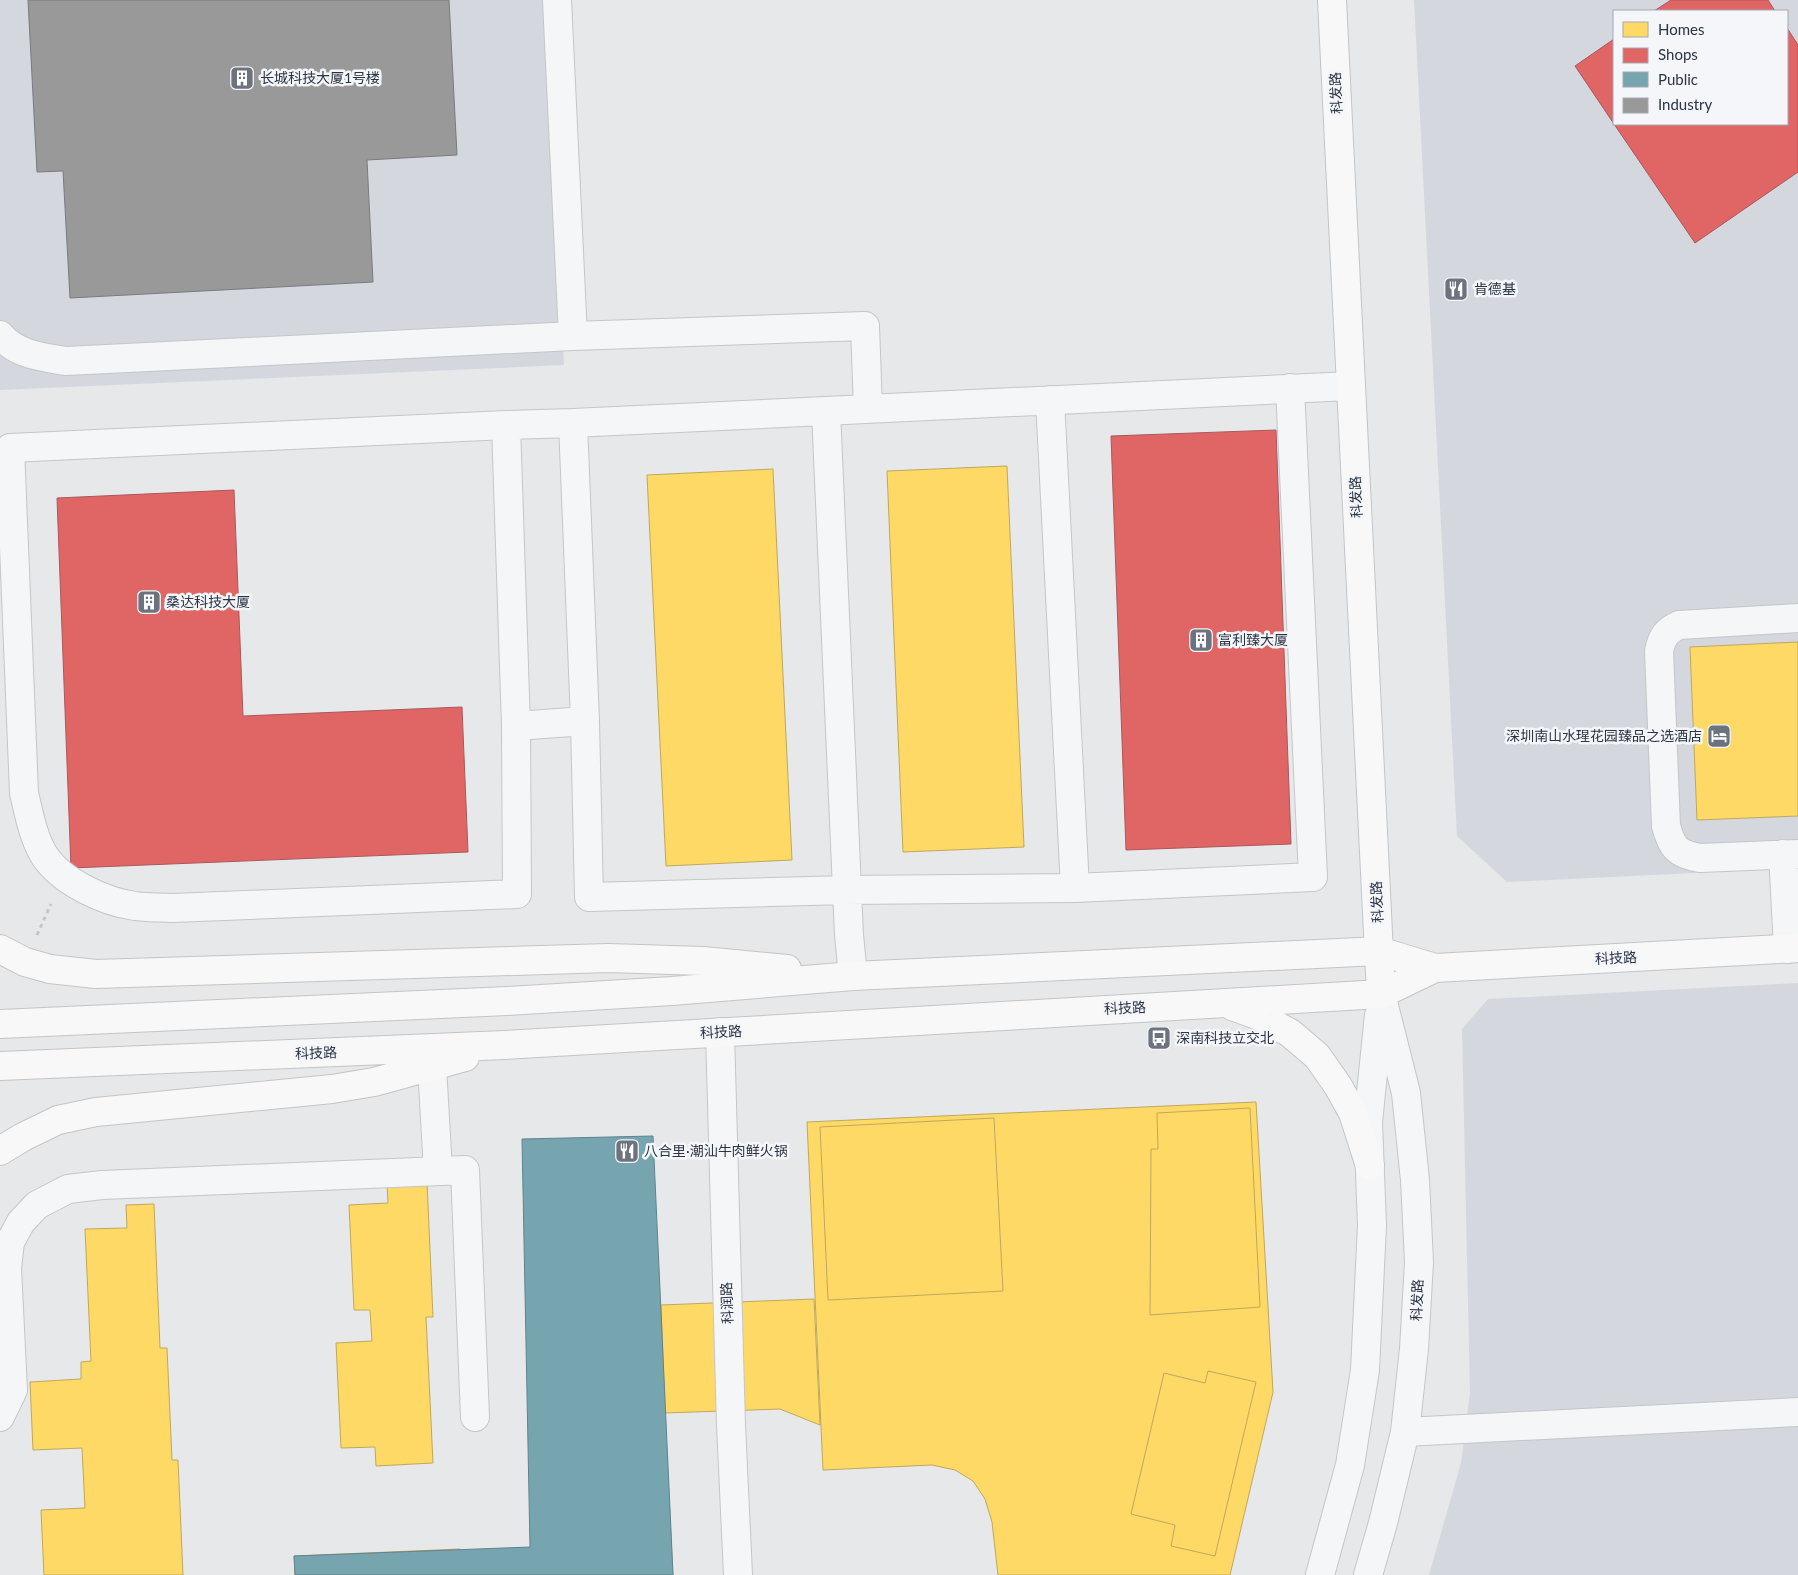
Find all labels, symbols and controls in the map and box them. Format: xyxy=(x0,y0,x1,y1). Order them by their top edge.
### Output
legend xyxy=(1613,10,1788,125)
text: Homes xyxy=(1658,20,1704,38)
text: Shops xyxy=(1658,45,1698,63)
building icon: 长城科技大厦1号楼 xyxy=(229,65,255,91)
place label: 长城科技大厦1号楼 xyxy=(260,69,380,86)
text: Public xyxy=(1658,70,1698,88)
street label: 科发路 xyxy=(1326,72,1345,114)
text: Industry xyxy=(1658,95,1713,113)
restaurant icon: 肯德基 xyxy=(1443,276,1469,302)
place label: 肯德基 xyxy=(1474,280,1516,297)
street label: 科发路 xyxy=(1346,476,1365,518)
building icon: 桑达科技大厦 xyxy=(136,589,162,615)
place label: 桑达科技大厦 xyxy=(166,593,250,610)
building icon: 富利臻大厦 xyxy=(1188,627,1214,653)
place label: 富利臻大厦 xyxy=(1218,631,1288,648)
hotel icon: 深圳南山水瑆花园臻品之选酒店 xyxy=(1706,723,1732,749)
place label: 深圳南山水瑆花园臻品之选酒店 xyxy=(1506,727,1702,744)
street label: 科发路 xyxy=(1367,881,1386,923)
street label: 科技路 xyxy=(1595,948,1637,967)
street label: 科技路 xyxy=(1104,998,1146,1017)
street label: 科技路 xyxy=(700,1022,742,1041)
bus stop icon: 深南科技立交北 xyxy=(1146,1025,1172,1051)
place label: 深南科技立交北 xyxy=(1176,1029,1274,1046)
street label: 科技路 xyxy=(295,1043,337,1062)
restaurant icon: 八合里·潮汕牛肉鲜火锅 xyxy=(614,1138,640,1164)
place label: 八合里·潮汕牛肉鲜火锅 xyxy=(644,1142,788,1159)
street label: 科发路 xyxy=(1407,1279,1426,1321)
street label: 科润路 xyxy=(717,1282,736,1324)

